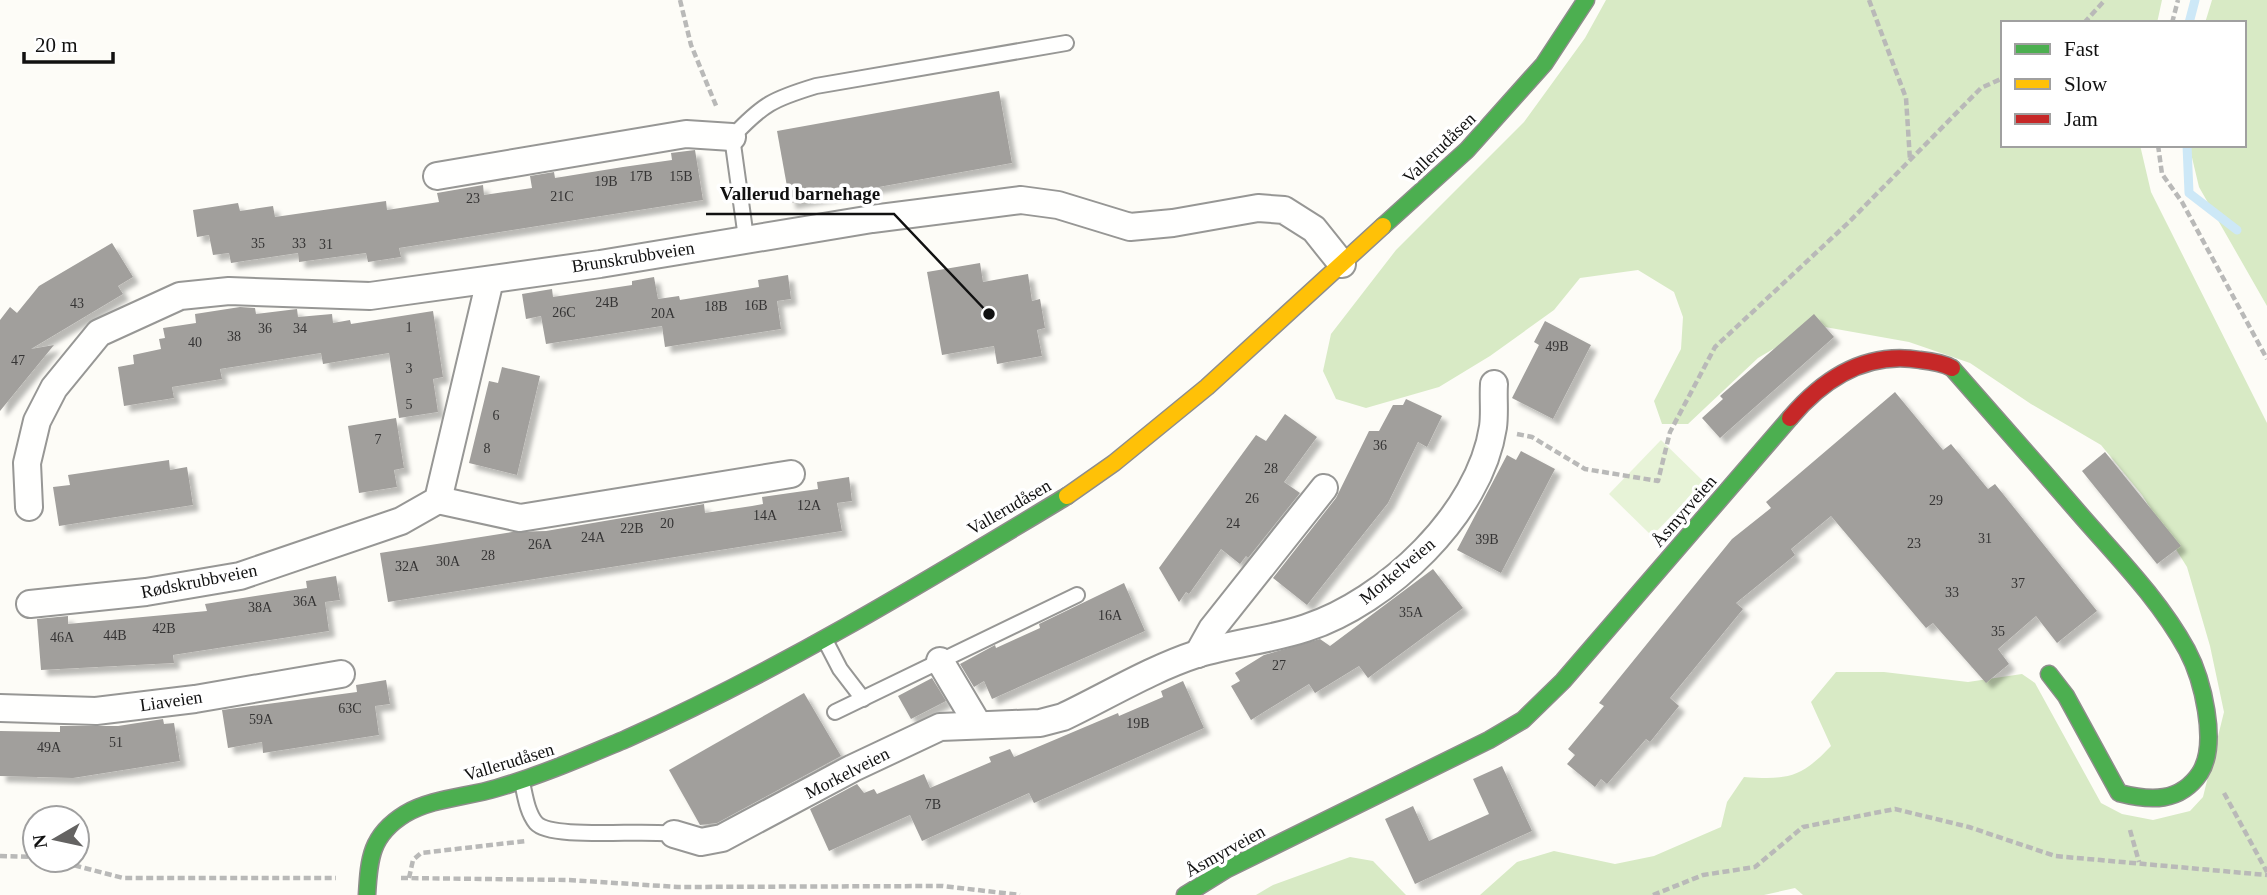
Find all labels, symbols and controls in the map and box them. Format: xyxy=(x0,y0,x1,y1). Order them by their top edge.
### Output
scale bar xyxy=(24,21,114,65)
legend xyxy=(2001,21,2246,147)
text: 20 m xyxy=(35,33,78,57)
text: Fast xyxy=(2064,37,2099,61)
text: Slow xyxy=(2064,72,2108,96)
text: Jam xyxy=(2064,107,2098,131)
street label: Vallerudåsen xyxy=(1399,109,1479,187)
house number: 17B xyxy=(629,169,653,184)
house number: 15B xyxy=(669,169,693,184)
house number: 19B xyxy=(594,174,618,189)
callout: Vallerud barnehage xyxy=(706,174,894,214)
text: Vallerud barnehage xyxy=(720,183,880,204)
house number: 21C xyxy=(550,189,574,204)
house number: 23 xyxy=(466,191,480,206)
house number: 35 xyxy=(251,236,265,251)
house number: 33 xyxy=(292,236,306,251)
house number: 31 xyxy=(319,237,333,252)
street label: Brunskrubbveien xyxy=(570,237,696,277)
house number: 24B xyxy=(595,295,619,310)
house number: 43 xyxy=(70,296,84,311)
house number: 16B xyxy=(744,298,768,313)
house number: 18B xyxy=(704,299,728,314)
house number: 26C xyxy=(552,305,576,320)
house number: 20A xyxy=(651,306,676,321)
house number: 1 xyxy=(406,320,413,335)
house number: 36 xyxy=(258,321,272,336)
house number: 34 xyxy=(293,321,307,336)
house number: 38 xyxy=(227,329,241,344)
house number: 40 xyxy=(188,335,202,350)
house number: 49B xyxy=(1545,339,1569,354)
house number: 47 xyxy=(11,353,25,368)
house number: 3 xyxy=(406,361,413,376)
house number: 5 xyxy=(406,397,413,412)
house number: 6 xyxy=(493,408,500,423)
house number: 7 xyxy=(375,432,382,447)
house number: 36 xyxy=(1373,438,1387,453)
house number: 8 xyxy=(484,441,491,456)
house number: 28 xyxy=(1264,461,1278,476)
street label: Åsmyrveien xyxy=(1648,471,1720,551)
street label: Vallerudåsen xyxy=(964,475,1054,539)
house number: 26 xyxy=(1245,491,1259,506)
house number: 29 xyxy=(1929,493,1943,508)
house number: 12A xyxy=(797,498,822,513)
house number: 14A xyxy=(753,508,778,523)
house number: 20 xyxy=(660,516,674,531)
house number: 24 xyxy=(1226,516,1240,531)
house number: 22B xyxy=(620,521,644,536)
house number: 24A xyxy=(581,530,606,545)
house number: 31 xyxy=(1978,531,1992,546)
house number: 39B xyxy=(1475,532,1499,547)
street label: Morkelveien xyxy=(1355,534,1439,608)
house number: 23 xyxy=(1907,536,1921,551)
house number: 26A xyxy=(528,537,553,552)
house number: 28 xyxy=(481,548,495,563)
house number: 30A xyxy=(436,554,461,569)
house number: 32A xyxy=(395,559,420,574)
street label: Rødskrubbveien xyxy=(139,560,259,602)
house number: 37 xyxy=(2011,576,2025,591)
house number: 33 xyxy=(1945,585,1959,600)
house number: 36A xyxy=(293,594,318,609)
house number: 38A xyxy=(248,600,273,615)
house number: 35A xyxy=(1399,605,1424,620)
house number: 16A xyxy=(1098,608,1123,623)
house number: 42B xyxy=(152,621,176,636)
house number: 35 xyxy=(1991,624,2005,639)
house number: 44B xyxy=(103,628,127,643)
house number: 46A xyxy=(50,630,75,645)
house number: 27 xyxy=(1272,658,1286,673)
street label: Liaveien xyxy=(138,687,204,715)
house number: 63C xyxy=(338,701,362,716)
house number: 59A xyxy=(249,712,274,727)
house number: 19B xyxy=(1126,716,1150,731)
house number: 51 xyxy=(109,735,123,750)
street label: Vallerudåsen xyxy=(462,739,556,785)
house number: 49A xyxy=(37,740,62,755)
street label: Morkelveien xyxy=(801,743,893,803)
house number: 7B xyxy=(925,797,941,812)
north arrow xyxy=(21,804,91,874)
street label: Åsmyrveien xyxy=(1182,821,1268,881)
text: N xyxy=(28,833,51,850)

